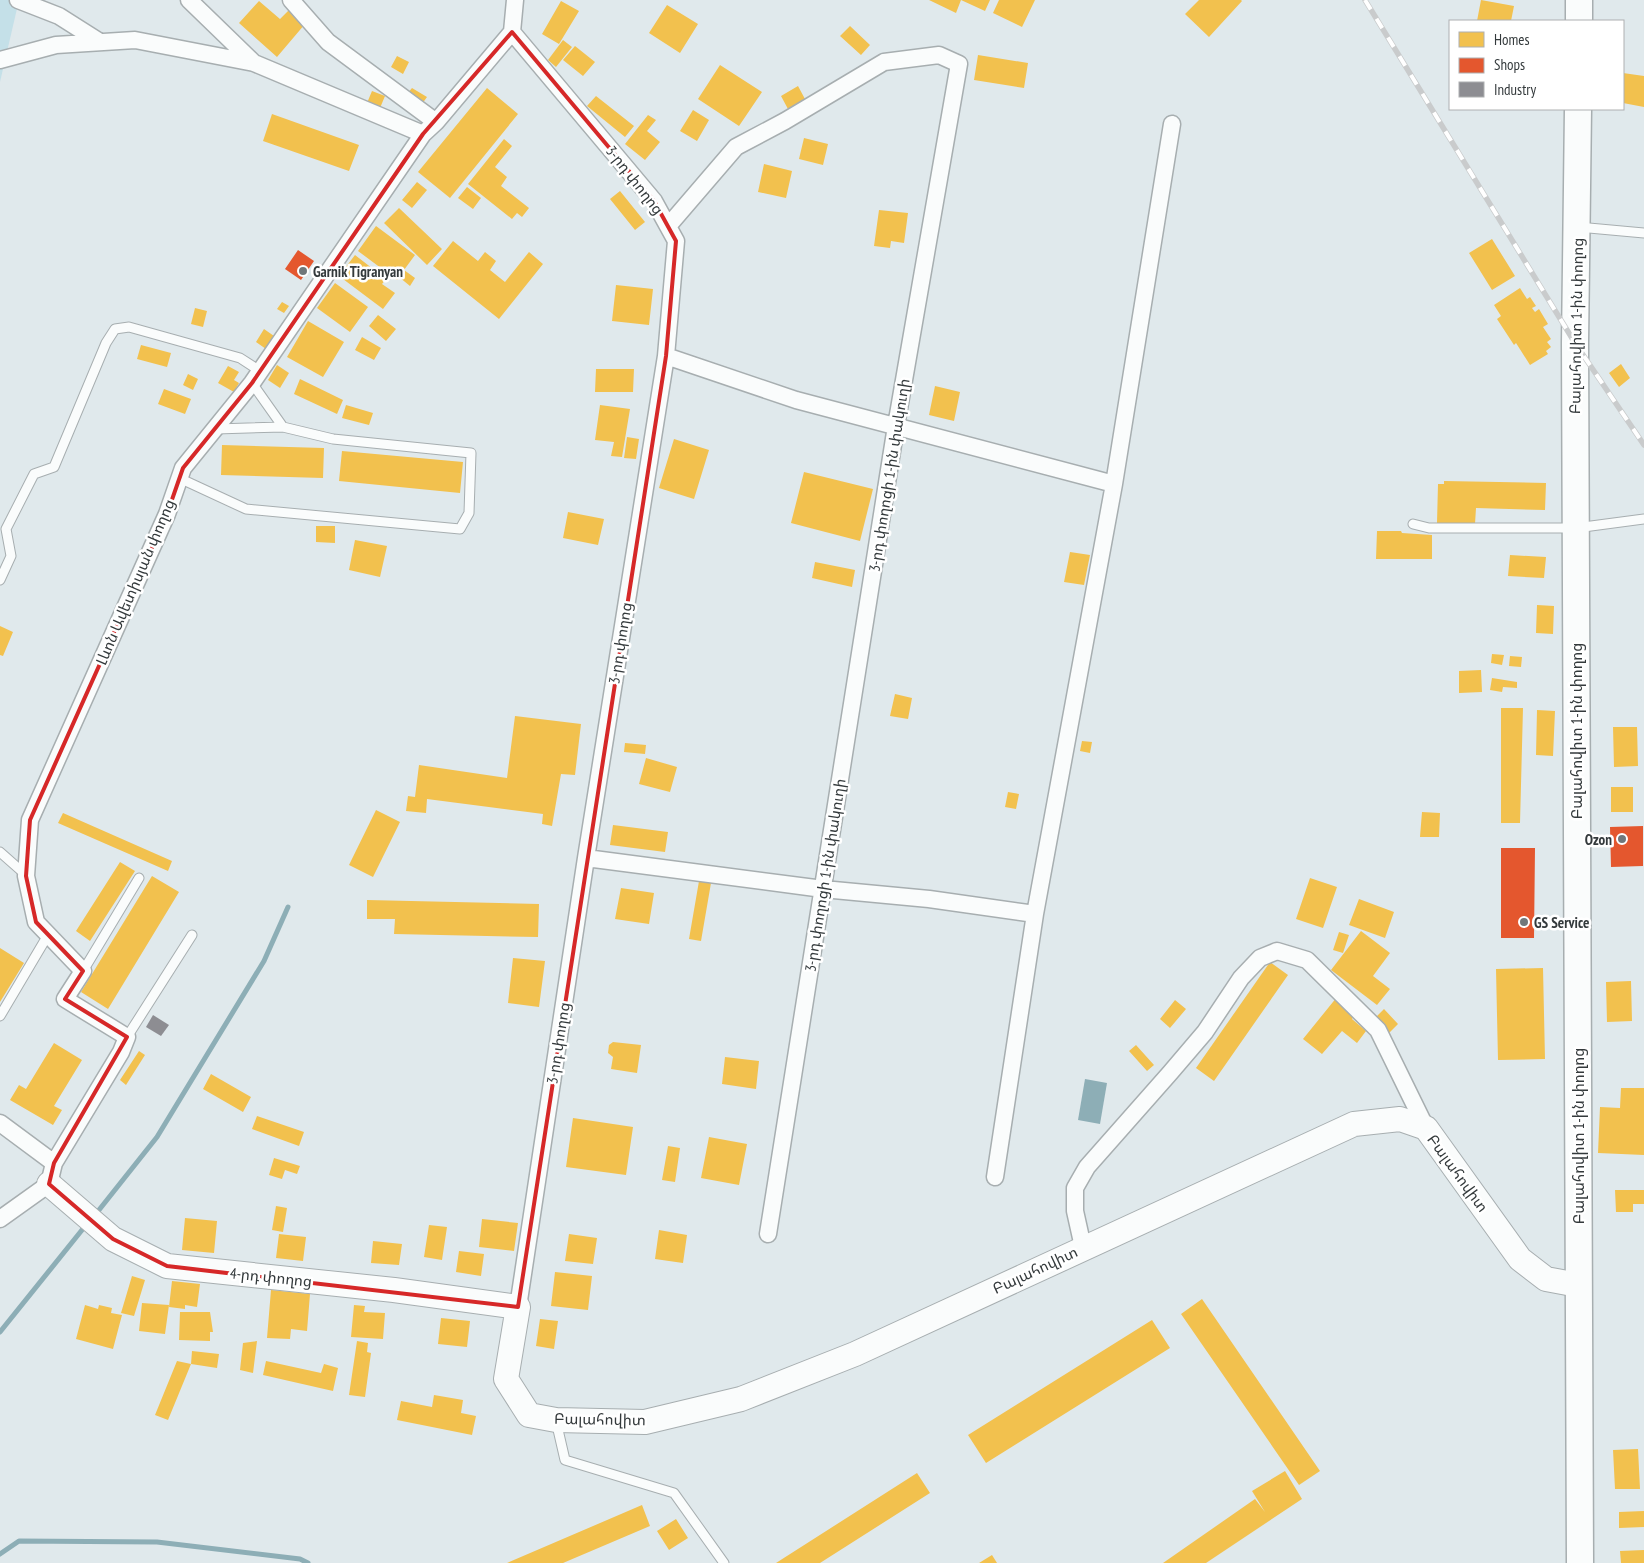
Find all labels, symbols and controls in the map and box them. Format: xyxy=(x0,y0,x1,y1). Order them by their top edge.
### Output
legend xyxy=(1449,20,1624,110)
text: Homes xyxy=(1494,30,1530,49)
text: Shops xyxy=(1494,55,1525,74)
text: Industry xyxy=(1494,80,1536,99)
street label: 3-րդ փողոց xyxy=(602,142,668,218)
street label: Բալահովիտ 1-ին փողոց xyxy=(1565,238,1587,414)
place label: Garnik Tigranyan xyxy=(313,262,403,281)
marker: Garnik Tigranyan xyxy=(297,265,309,277)
street label: 3-րդ փողոցի 1-ին փակուղի xyxy=(864,377,914,573)
street label: Լևոն Ավետիսյան փողոց xyxy=(91,496,179,668)
street label: 3-րդ փողոց xyxy=(604,601,636,685)
street label: Բալահովիտ 1-ին փողոց xyxy=(1567,643,1586,819)
street label: 3-րդ փողոցի 1-ին փակուղի xyxy=(800,777,850,973)
place label: Ozon xyxy=(1585,830,1612,849)
marker: Ozon xyxy=(1616,833,1628,845)
place label: GS Service xyxy=(1534,913,1589,932)
marker: GS Service xyxy=(1518,916,1530,928)
street label: 3-րդ փողոց xyxy=(542,1001,574,1085)
street label: Բալահովիտ 1-ին փողոց xyxy=(1569,1048,1588,1224)
street label: Բալահովիտ xyxy=(1423,1130,1493,1216)
street label: Բալահովիտ xyxy=(989,1242,1081,1298)
street label: 4-րդ փողոց xyxy=(229,1263,313,1291)
street label: Բալահովիտ xyxy=(554,1409,646,1429)

